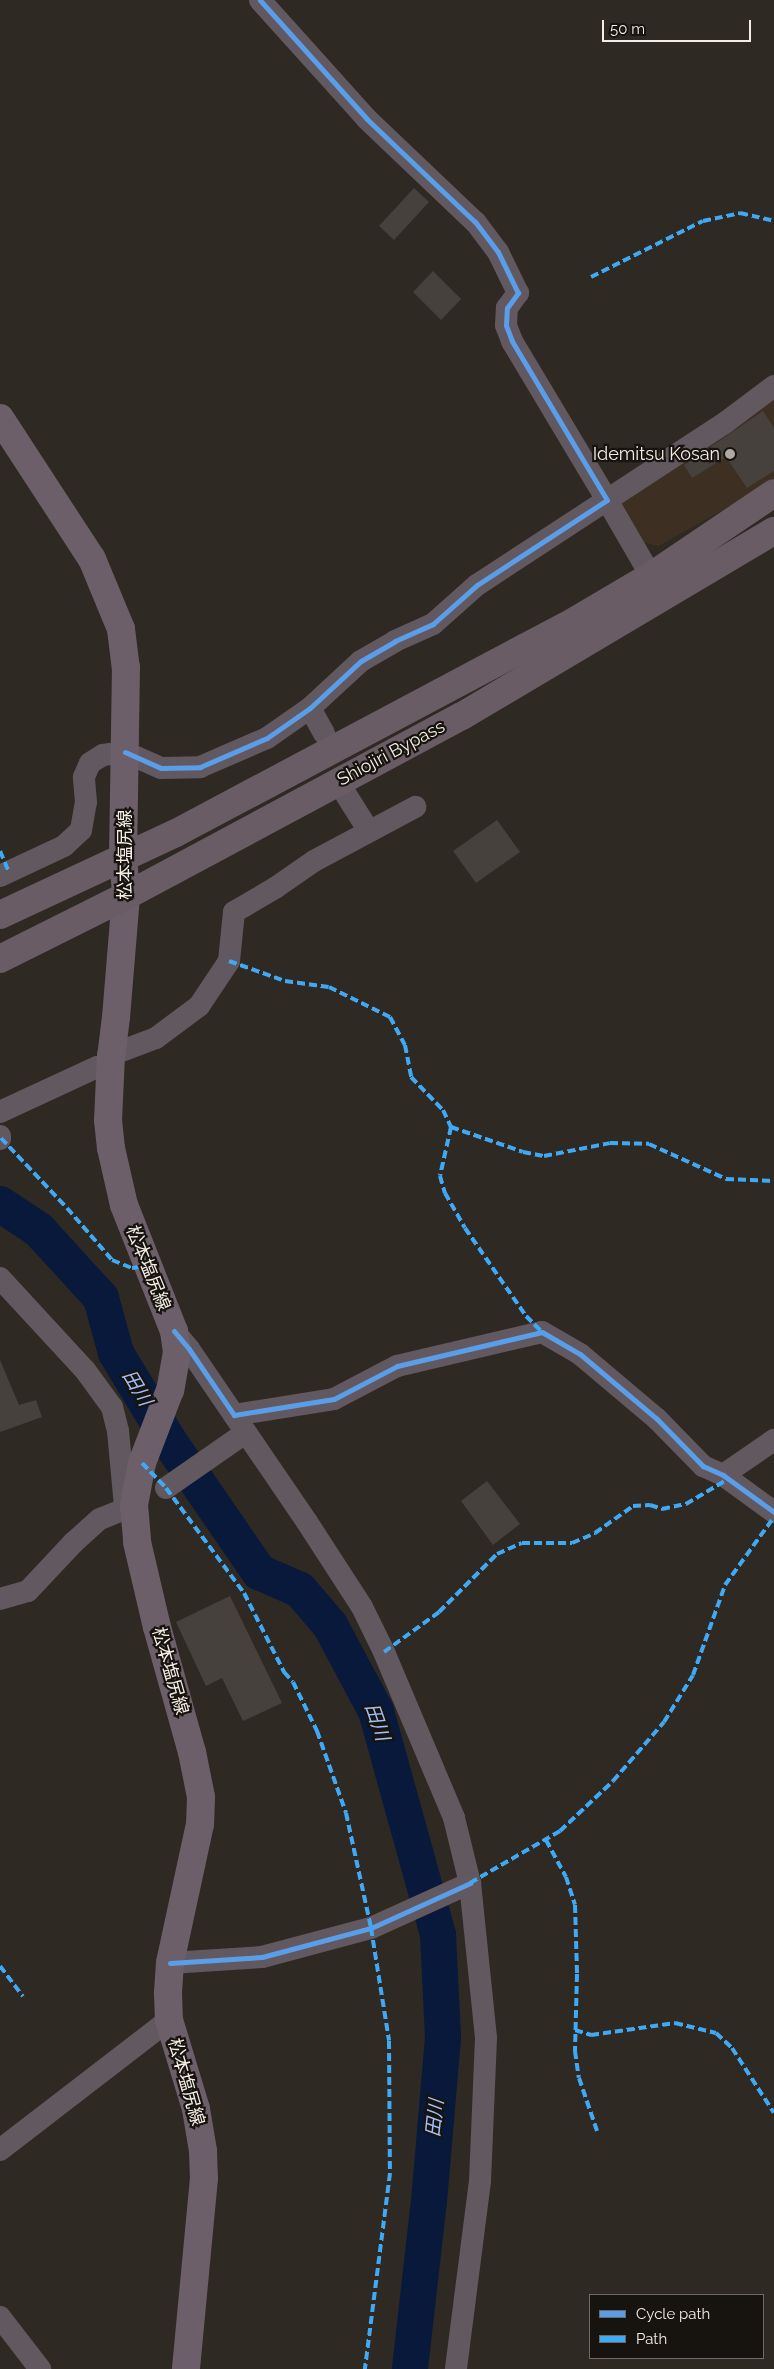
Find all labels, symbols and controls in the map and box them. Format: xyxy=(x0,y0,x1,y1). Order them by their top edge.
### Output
scale bar xyxy=(604,10,753,42)
text: 50 m xyxy=(610,20,645,38)
place label: Idemitsu Kosan xyxy=(593,443,720,465)
marker: Idemitsu Kosan xyxy=(724,448,736,460)
street label: Shiojiri Bypass xyxy=(333,716,449,790)
street label: 松本塩尻線 xyxy=(114,810,136,900)
street label: 松本塩尻線 xyxy=(121,1222,175,1314)
water label: 田川 xyxy=(117,1366,157,1410)
street label: 松本塩尻線 xyxy=(147,1625,193,1717)
water label: 田川 xyxy=(360,1700,394,1744)
street label: 松本塩尻線 xyxy=(163,2036,209,2128)
water label: 田川 xyxy=(422,2098,448,2138)
legend xyxy=(589,2294,764,2359)
text: Cycle path xyxy=(636,2305,710,2323)
text: Path xyxy=(636,2330,667,2348)

